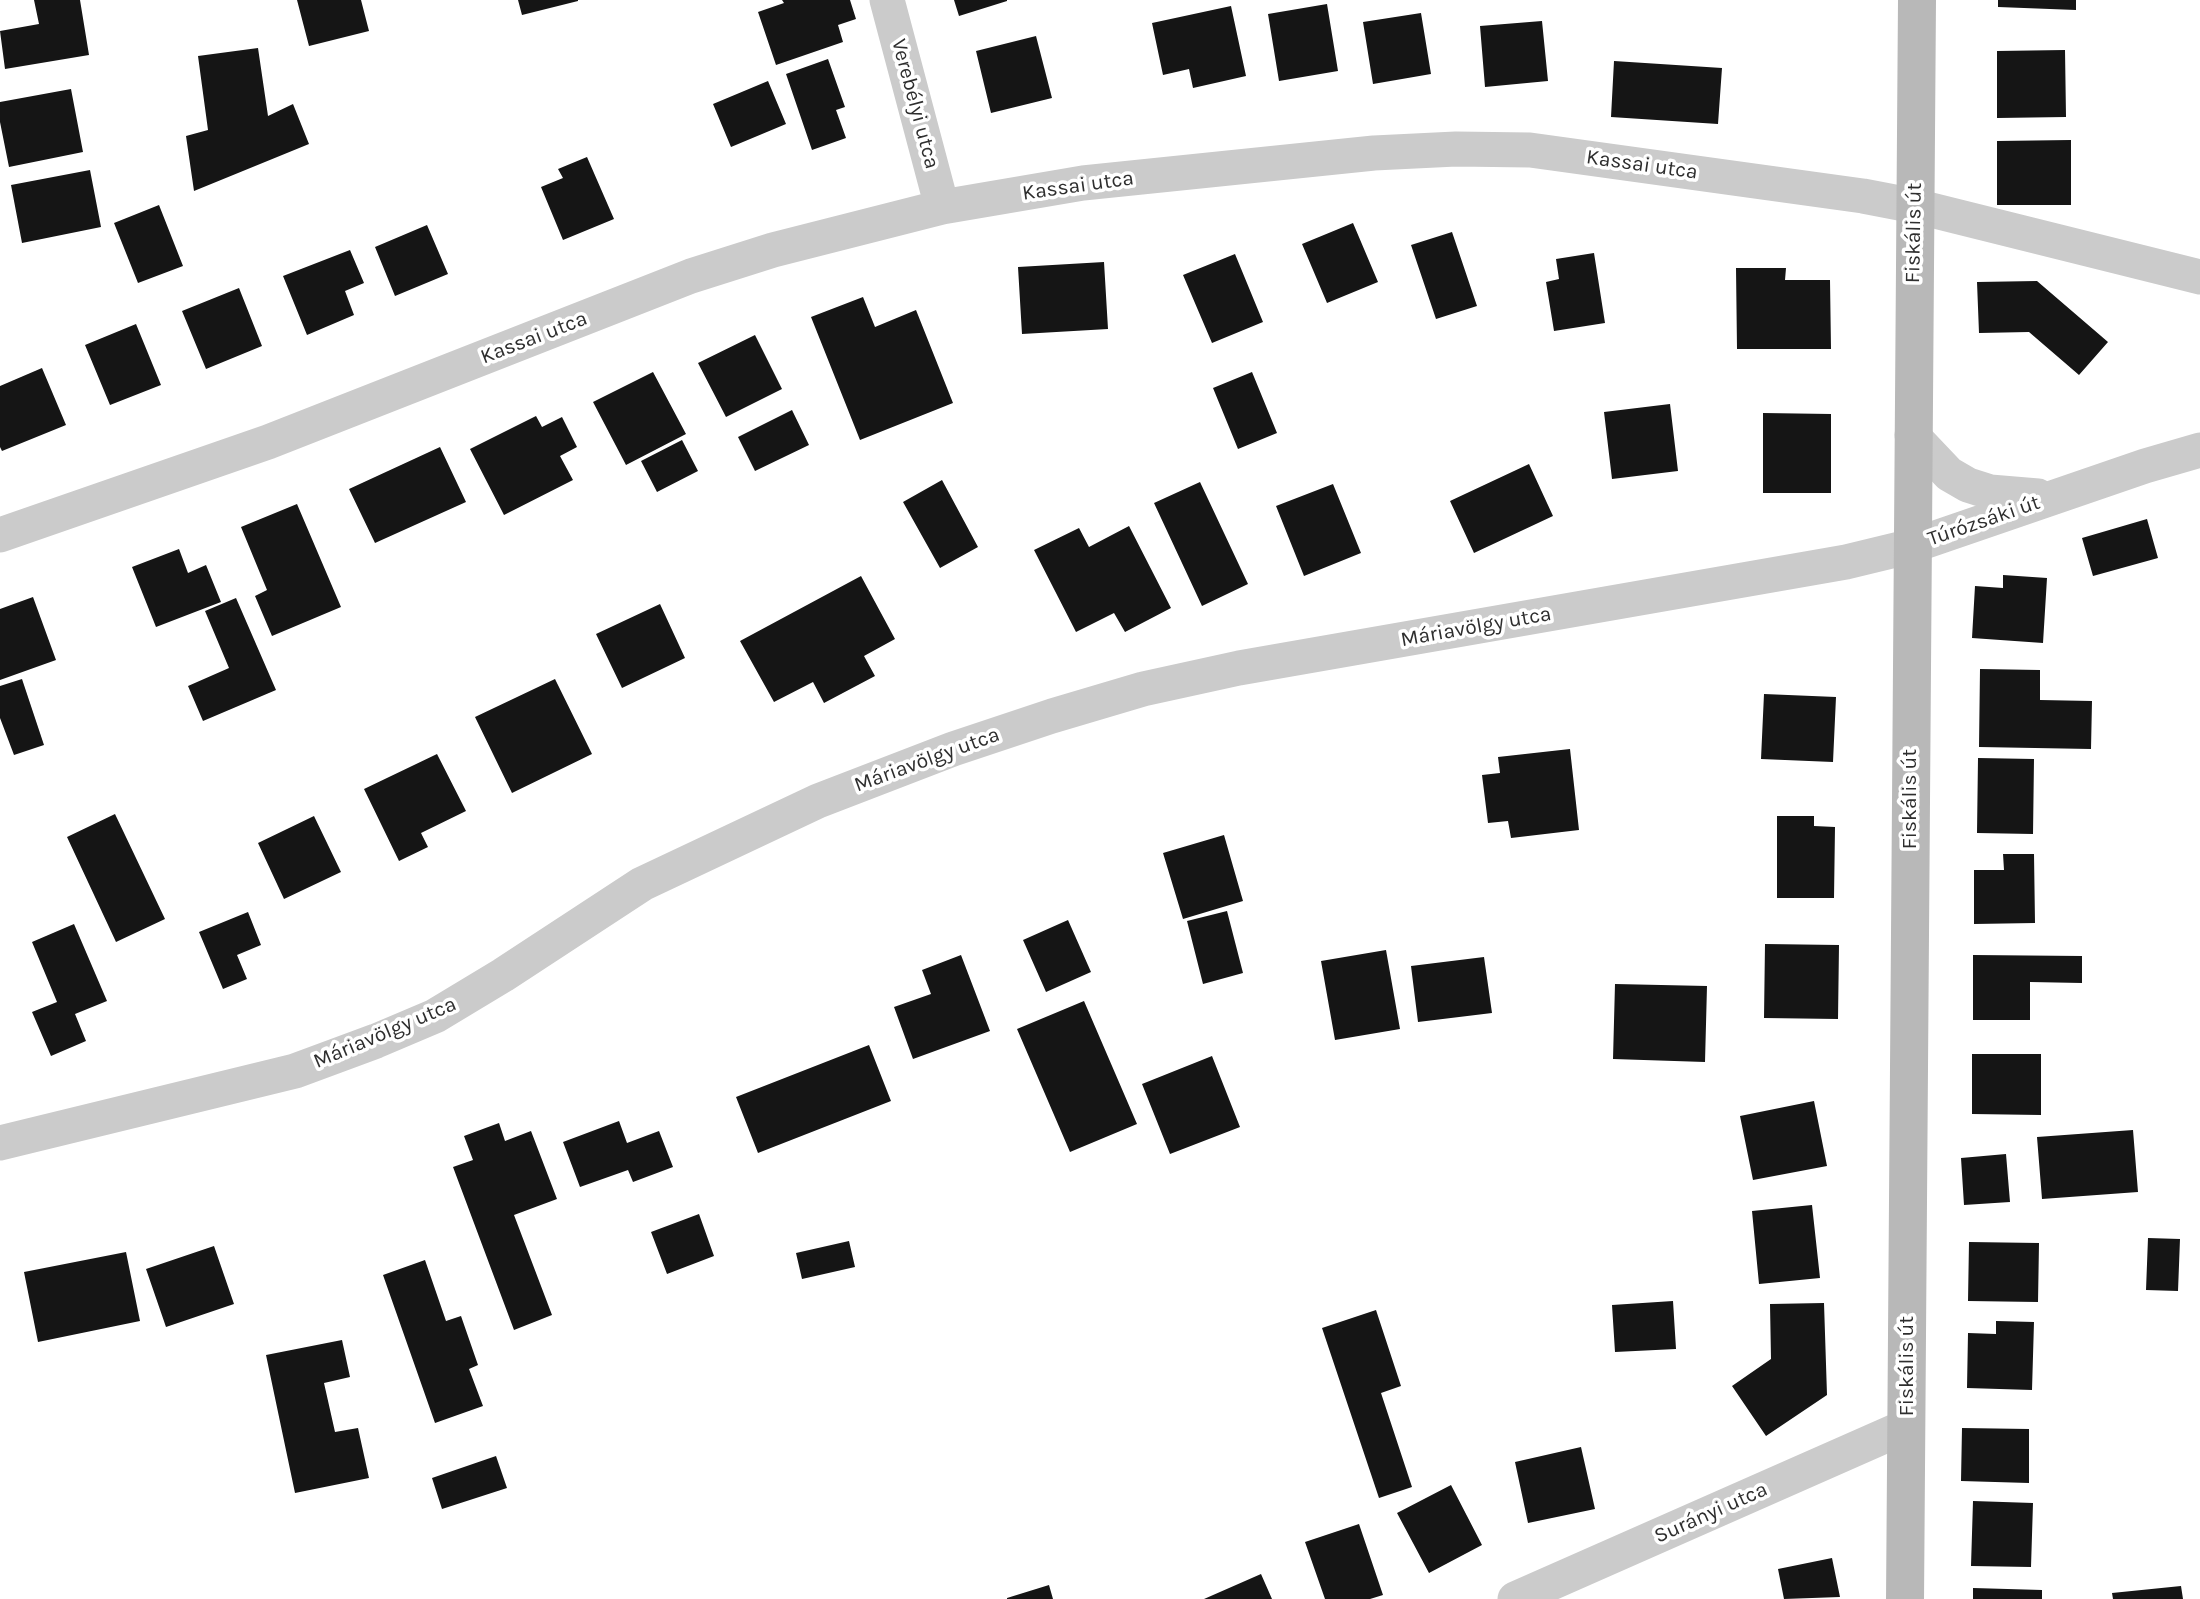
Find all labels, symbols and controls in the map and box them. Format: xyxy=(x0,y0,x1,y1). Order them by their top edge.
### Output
street label: Verebélyi utca xyxy=(886,36,944,172)
street label: Kassai utca xyxy=(1585,145,1699,185)
street label: Kassai utca xyxy=(1021,166,1135,206)
street label: Fiskális út xyxy=(1901,183,1927,283)
street label: Kassai utca xyxy=(477,306,591,370)
street label: Túrózsáki út xyxy=(1925,490,2043,552)
street label: Máriavölgy utca xyxy=(1399,601,1553,653)
street label: Máriavölgy utca xyxy=(851,722,1003,798)
street label: Fiskális út xyxy=(1897,749,1923,849)
street label: Máriavölgy utca xyxy=(310,992,460,1074)
street label: Fiskális út xyxy=(1894,1316,1920,1416)
street label: Surányi utca xyxy=(1650,1477,1772,1549)

